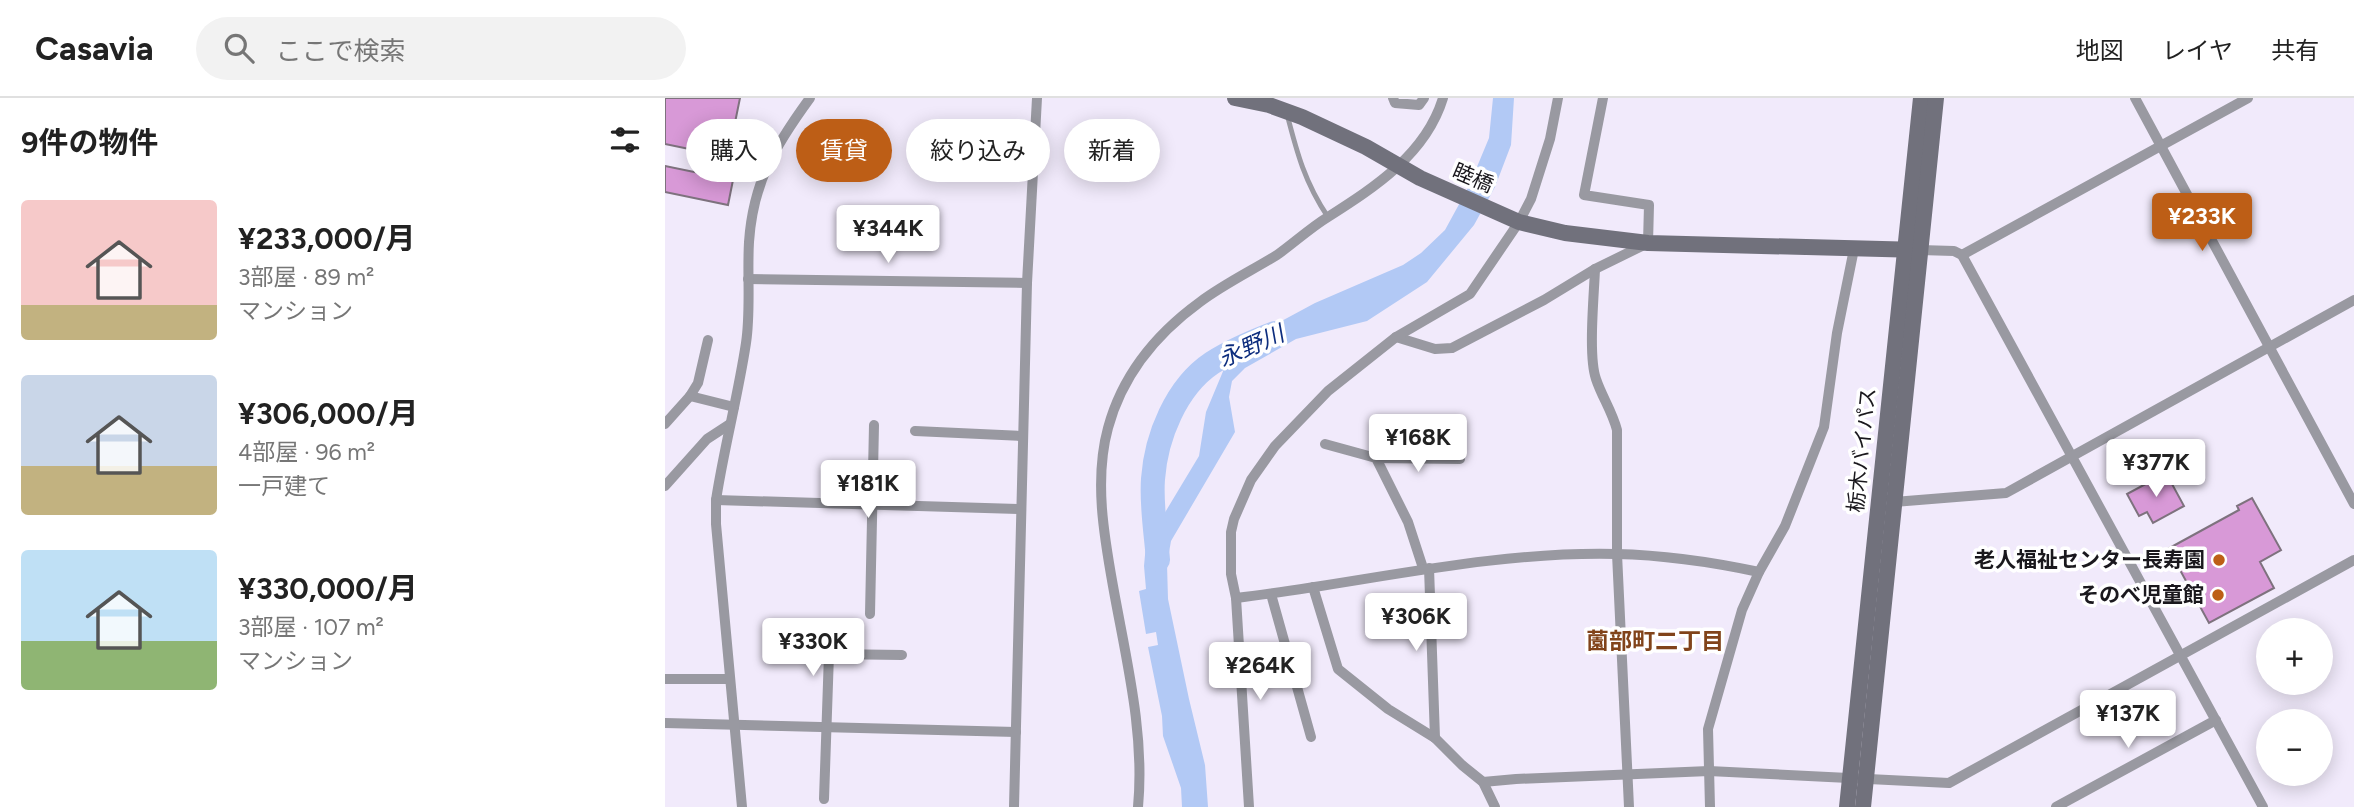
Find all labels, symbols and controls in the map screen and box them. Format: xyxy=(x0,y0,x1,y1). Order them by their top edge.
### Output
search box xyxy=(196,17,686,80)
text: Casavia xyxy=(35,29,154,68)
icon: search xyxy=(220,29,258,67)
text: ここで検索 xyxy=(276,35,406,67)
text: 地図 xyxy=(2076,36,2124,65)
text: レイヤ xyxy=(2162,36,2233,65)
text: 共有 xyxy=(2271,36,2319,65)
chip: 購入 xyxy=(686,119,782,182)
chip: 賃貸 xyxy=(796,119,892,182)
chip: 絞り込み xyxy=(906,119,1050,182)
chip: 新着 xyxy=(1064,119,1160,182)
icon: filters xyxy=(606,121,644,159)
text: 9件の物件 xyxy=(21,124,158,161)
street label: 睦橋 xyxy=(1449,158,1497,197)
pin: ¥233K xyxy=(2153,194,2251,253)
text: ¥233K xyxy=(2168,202,2236,230)
pin: ¥344K xyxy=(839,206,937,265)
text: ¥344K xyxy=(853,214,923,242)
text: ¥233,000/月 xyxy=(238,220,416,257)
icon: home xyxy=(77,228,161,312)
text: 3部屋 · 89 m² xyxy=(238,263,374,291)
text: マンション xyxy=(238,297,353,325)
water label: 永野川 xyxy=(1214,318,1291,373)
street label: 栃木バイパス xyxy=(1843,386,1880,514)
text: ¥306,000/月 xyxy=(238,395,418,432)
icon: home xyxy=(77,403,161,487)
pin: ¥168K xyxy=(1369,414,1467,474)
text: ¥168K xyxy=(1385,423,1451,451)
text: 4部屋 · 96 m² xyxy=(238,438,375,466)
pin: ¥377K xyxy=(2107,440,2205,499)
text: ¥377K xyxy=(2122,448,2190,476)
pin: ¥181K xyxy=(819,460,917,520)
text: ¥181K xyxy=(837,469,899,497)
text: 一戸建て xyxy=(238,472,330,500)
place label: 老人福祉センター長寿園 xyxy=(1974,547,2205,572)
marker: 老人福祉センター長寿園 xyxy=(2211,552,2227,568)
text: ¥330,000/月 xyxy=(238,570,418,607)
icon: home xyxy=(77,578,161,662)
place label: そのべ児童館 xyxy=(2078,582,2204,607)
marker: そのべ児童館 xyxy=(2210,587,2226,603)
pin: ¥306K xyxy=(1367,594,1465,653)
text: ¥306K xyxy=(1381,602,1451,630)
text: 3部屋 · 107 m² xyxy=(238,613,384,641)
pin: ¥330K xyxy=(764,618,862,678)
map controls xyxy=(2256,618,2333,786)
button: + xyxy=(2256,618,2333,695)
text: ¥330K xyxy=(778,627,848,655)
district label: 薗部町二丁目 xyxy=(1586,627,1724,655)
pin: ¥264K xyxy=(1211,642,1309,702)
text: マンション xyxy=(238,647,353,675)
text: ¥264K xyxy=(1225,651,1295,679)
pin: ¥137K xyxy=(2079,690,2177,750)
text: ¥137K xyxy=(2096,699,2160,727)
button: − xyxy=(2256,709,2333,786)

